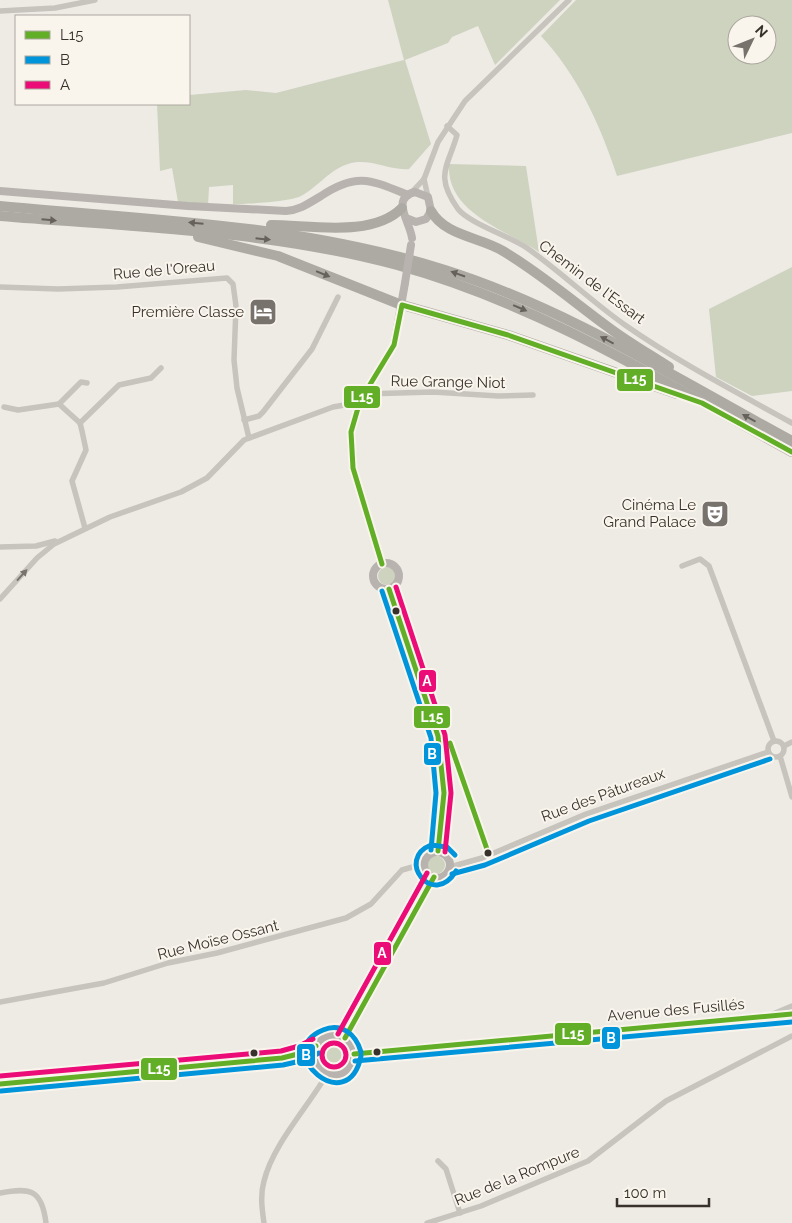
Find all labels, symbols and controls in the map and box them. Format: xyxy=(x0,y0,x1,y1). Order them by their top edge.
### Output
legend xyxy=(15,15,190,105)
north arrow xyxy=(727,15,777,65)
text: N xyxy=(752,22,771,40)
text: L15 xyxy=(60,26,83,44)
text: B xyxy=(60,51,70,69)
text: A xyxy=(60,76,70,94)
one-way arrow xyxy=(41,216,57,224)
one-way arrow xyxy=(188,219,204,227)
one-way arrow xyxy=(255,235,271,243)
street label: Chemin de l'Essart xyxy=(535,236,649,328)
street label: Rue de l'Oreau xyxy=(112,257,216,283)
one-way arrow xyxy=(316,270,330,278)
one-way arrow xyxy=(450,270,465,278)
hotel icon: Première Classe xyxy=(248,297,278,327)
place label: Première Classe xyxy=(131,303,244,321)
one-way arrow xyxy=(513,305,527,313)
one-way arrow xyxy=(599,336,614,344)
line badge: L15 xyxy=(616,368,654,392)
text: L15 xyxy=(624,371,647,387)
street label: Rue Grange Niot xyxy=(391,372,505,392)
line badge: L15 xyxy=(343,385,381,409)
text: L15 xyxy=(351,389,374,405)
one-way arrow xyxy=(742,414,757,422)
place label: Cinéma Le Grand Palace xyxy=(603,496,696,531)
theatre icon: Cinéma Le Grand Palace xyxy=(700,499,730,529)
one-way arrow xyxy=(16,569,27,582)
unlabelled marker xyxy=(391,606,401,616)
line badge: A xyxy=(418,669,437,693)
text: A xyxy=(422,673,432,689)
line badge: L15 xyxy=(413,705,451,729)
text: L15 xyxy=(421,709,444,725)
line badge: B xyxy=(423,742,442,766)
text: B xyxy=(427,746,437,762)
street label: Rue des Pâtureaux xyxy=(539,764,668,826)
unlabelled marker xyxy=(483,848,493,858)
street label: Rue Moïse Ossant xyxy=(156,916,280,964)
line badge: A xyxy=(373,941,392,966)
text: A xyxy=(377,945,387,961)
street label: Avenue des Fusillés xyxy=(607,995,745,1025)
line badge: L15 xyxy=(554,1022,592,1046)
text: L15 xyxy=(562,1026,585,1042)
line badge: B xyxy=(601,1026,621,1050)
text: B xyxy=(606,1030,616,1046)
line badge: B xyxy=(296,1043,316,1067)
text: B xyxy=(301,1047,311,1063)
unlabelled marker xyxy=(372,1047,382,1057)
unlabelled marker xyxy=(249,1048,259,1058)
line badge: L15 xyxy=(140,1057,178,1081)
text: L15 xyxy=(148,1061,171,1077)
street label: Rue de la Rompure xyxy=(452,1143,582,1209)
scale bar xyxy=(617,1176,710,1208)
text: 100 m xyxy=(624,1184,666,1202)

